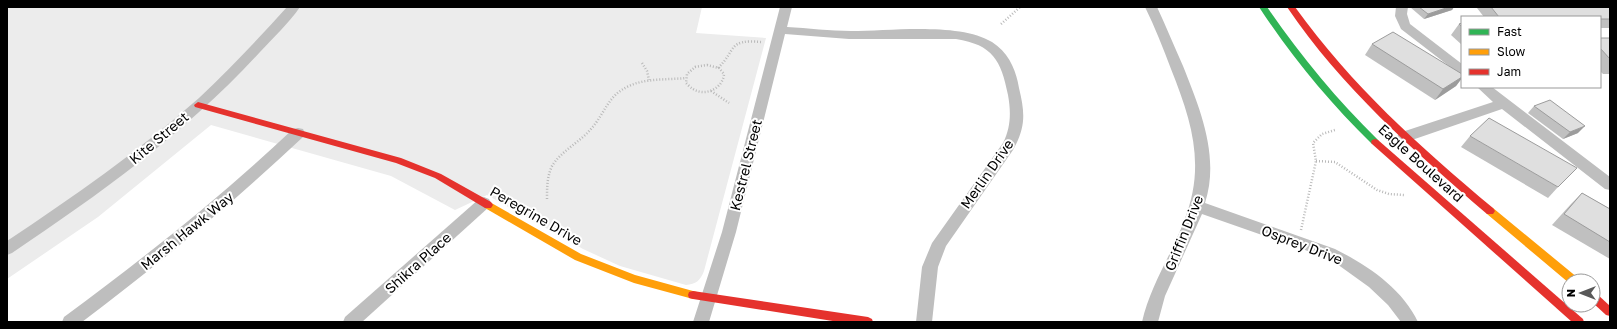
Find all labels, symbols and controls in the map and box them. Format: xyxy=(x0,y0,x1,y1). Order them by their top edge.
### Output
legend xyxy=(1461,16,1601,88)
text: Fast xyxy=(1497,24,1522,39)
text: Slow xyxy=(1497,44,1525,59)
text: Jam xyxy=(1497,64,1521,79)
street label: Kite Street xyxy=(126,108,192,167)
street label: Kestrel Street xyxy=(726,118,765,212)
street label: Eagle Boulevard xyxy=(1375,120,1467,205)
street label: Merlin Drive xyxy=(956,136,1017,212)
street label: Peregrine Drive xyxy=(487,182,585,249)
street label: Marsh Hawk Way xyxy=(137,188,237,273)
street label: Griffin Drive xyxy=(1161,193,1206,273)
street label: Osprey Drive xyxy=(1259,221,1345,268)
street label: Shikra Place xyxy=(381,228,454,297)
north arrow xyxy=(1561,273,1601,313)
text: N xyxy=(1564,289,1577,297)

